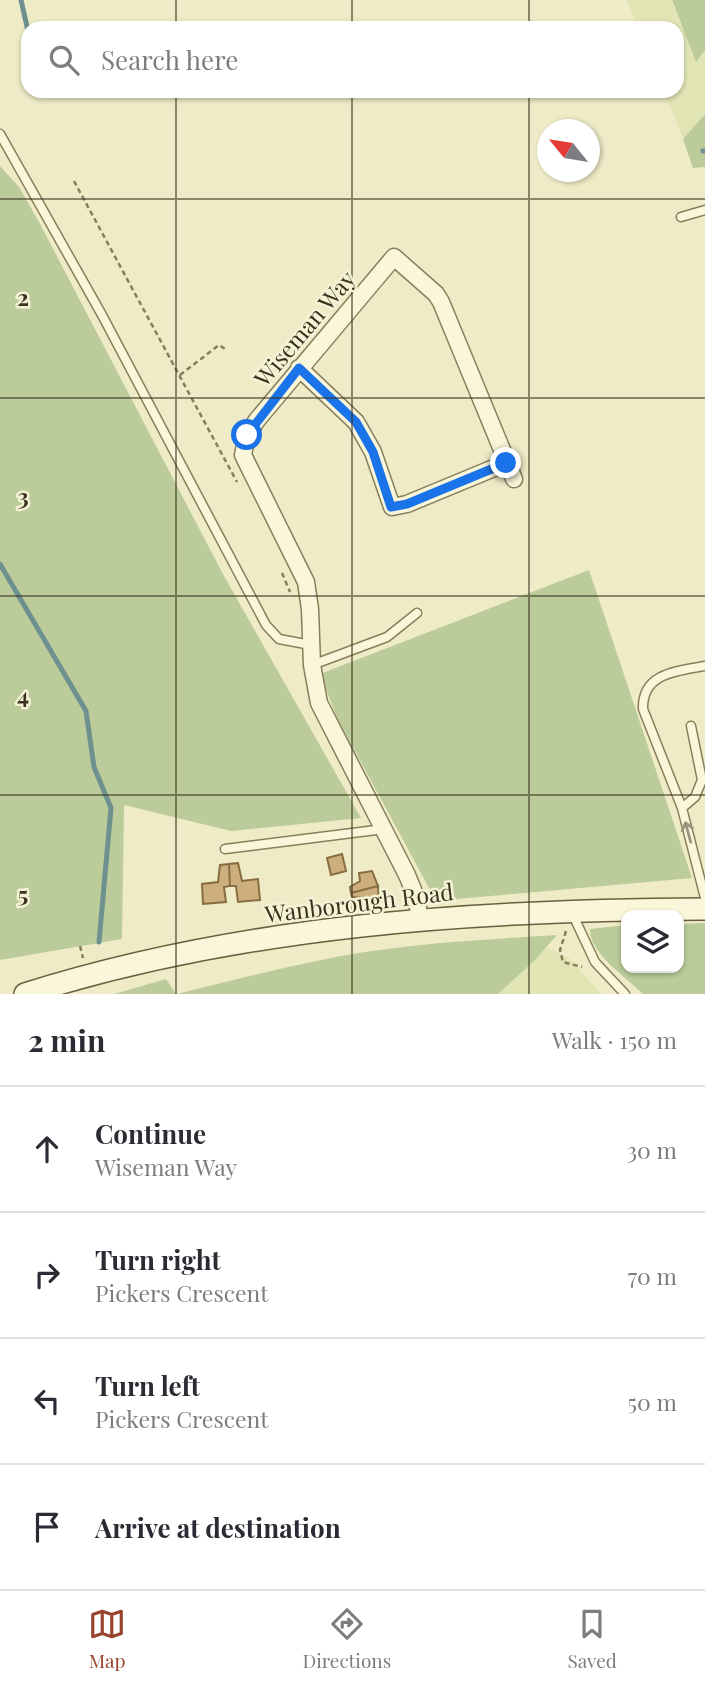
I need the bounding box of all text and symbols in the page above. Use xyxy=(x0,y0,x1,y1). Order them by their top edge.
search box xyxy=(21,21,684,98)
icon: search xyxy=(45,41,83,79)
text: Search here xyxy=(101,42,238,77)
north arrow xyxy=(537,119,600,182)
street label: Wiseman Way xyxy=(246,263,362,393)
text: 2 xyxy=(17,281,29,312)
route start xyxy=(231,419,262,450)
route end xyxy=(490,447,521,478)
text: 3 xyxy=(17,480,29,511)
text: 4 xyxy=(17,679,29,710)
one-way arrow xyxy=(681,821,694,843)
street label: Wanborough Road xyxy=(262,875,455,929)
text: 5 xyxy=(18,878,28,909)
map controls xyxy=(621,910,684,973)
button: layers xyxy=(621,910,684,973)
text: 2 min xyxy=(28,1020,105,1060)
text: Walk · 150 m xyxy=(552,1024,677,1055)
text: Continue xyxy=(95,1116,206,1151)
icon: ahead xyxy=(28,1130,66,1168)
text: 30 m xyxy=(627,1134,677,1165)
text: Wiseman Way xyxy=(95,1151,237,1182)
text: Turn right xyxy=(95,1242,221,1277)
icon: right xyxy=(28,1256,66,1294)
text: 70 m xyxy=(628,1260,677,1291)
text: Pickers Crescent xyxy=(95,1277,268,1308)
text: Turn left xyxy=(95,1368,200,1403)
icon: left xyxy=(28,1382,66,1420)
text: 50 m xyxy=(628,1386,677,1417)
text: Pickers Crescent xyxy=(95,1403,268,1434)
icon: arrive xyxy=(28,1508,66,1546)
text: Arrive at destination xyxy=(95,1510,341,1545)
tab: Map xyxy=(88,1605,126,1673)
tab: Directions xyxy=(302,1605,391,1673)
tab: Saved xyxy=(567,1605,617,1673)

